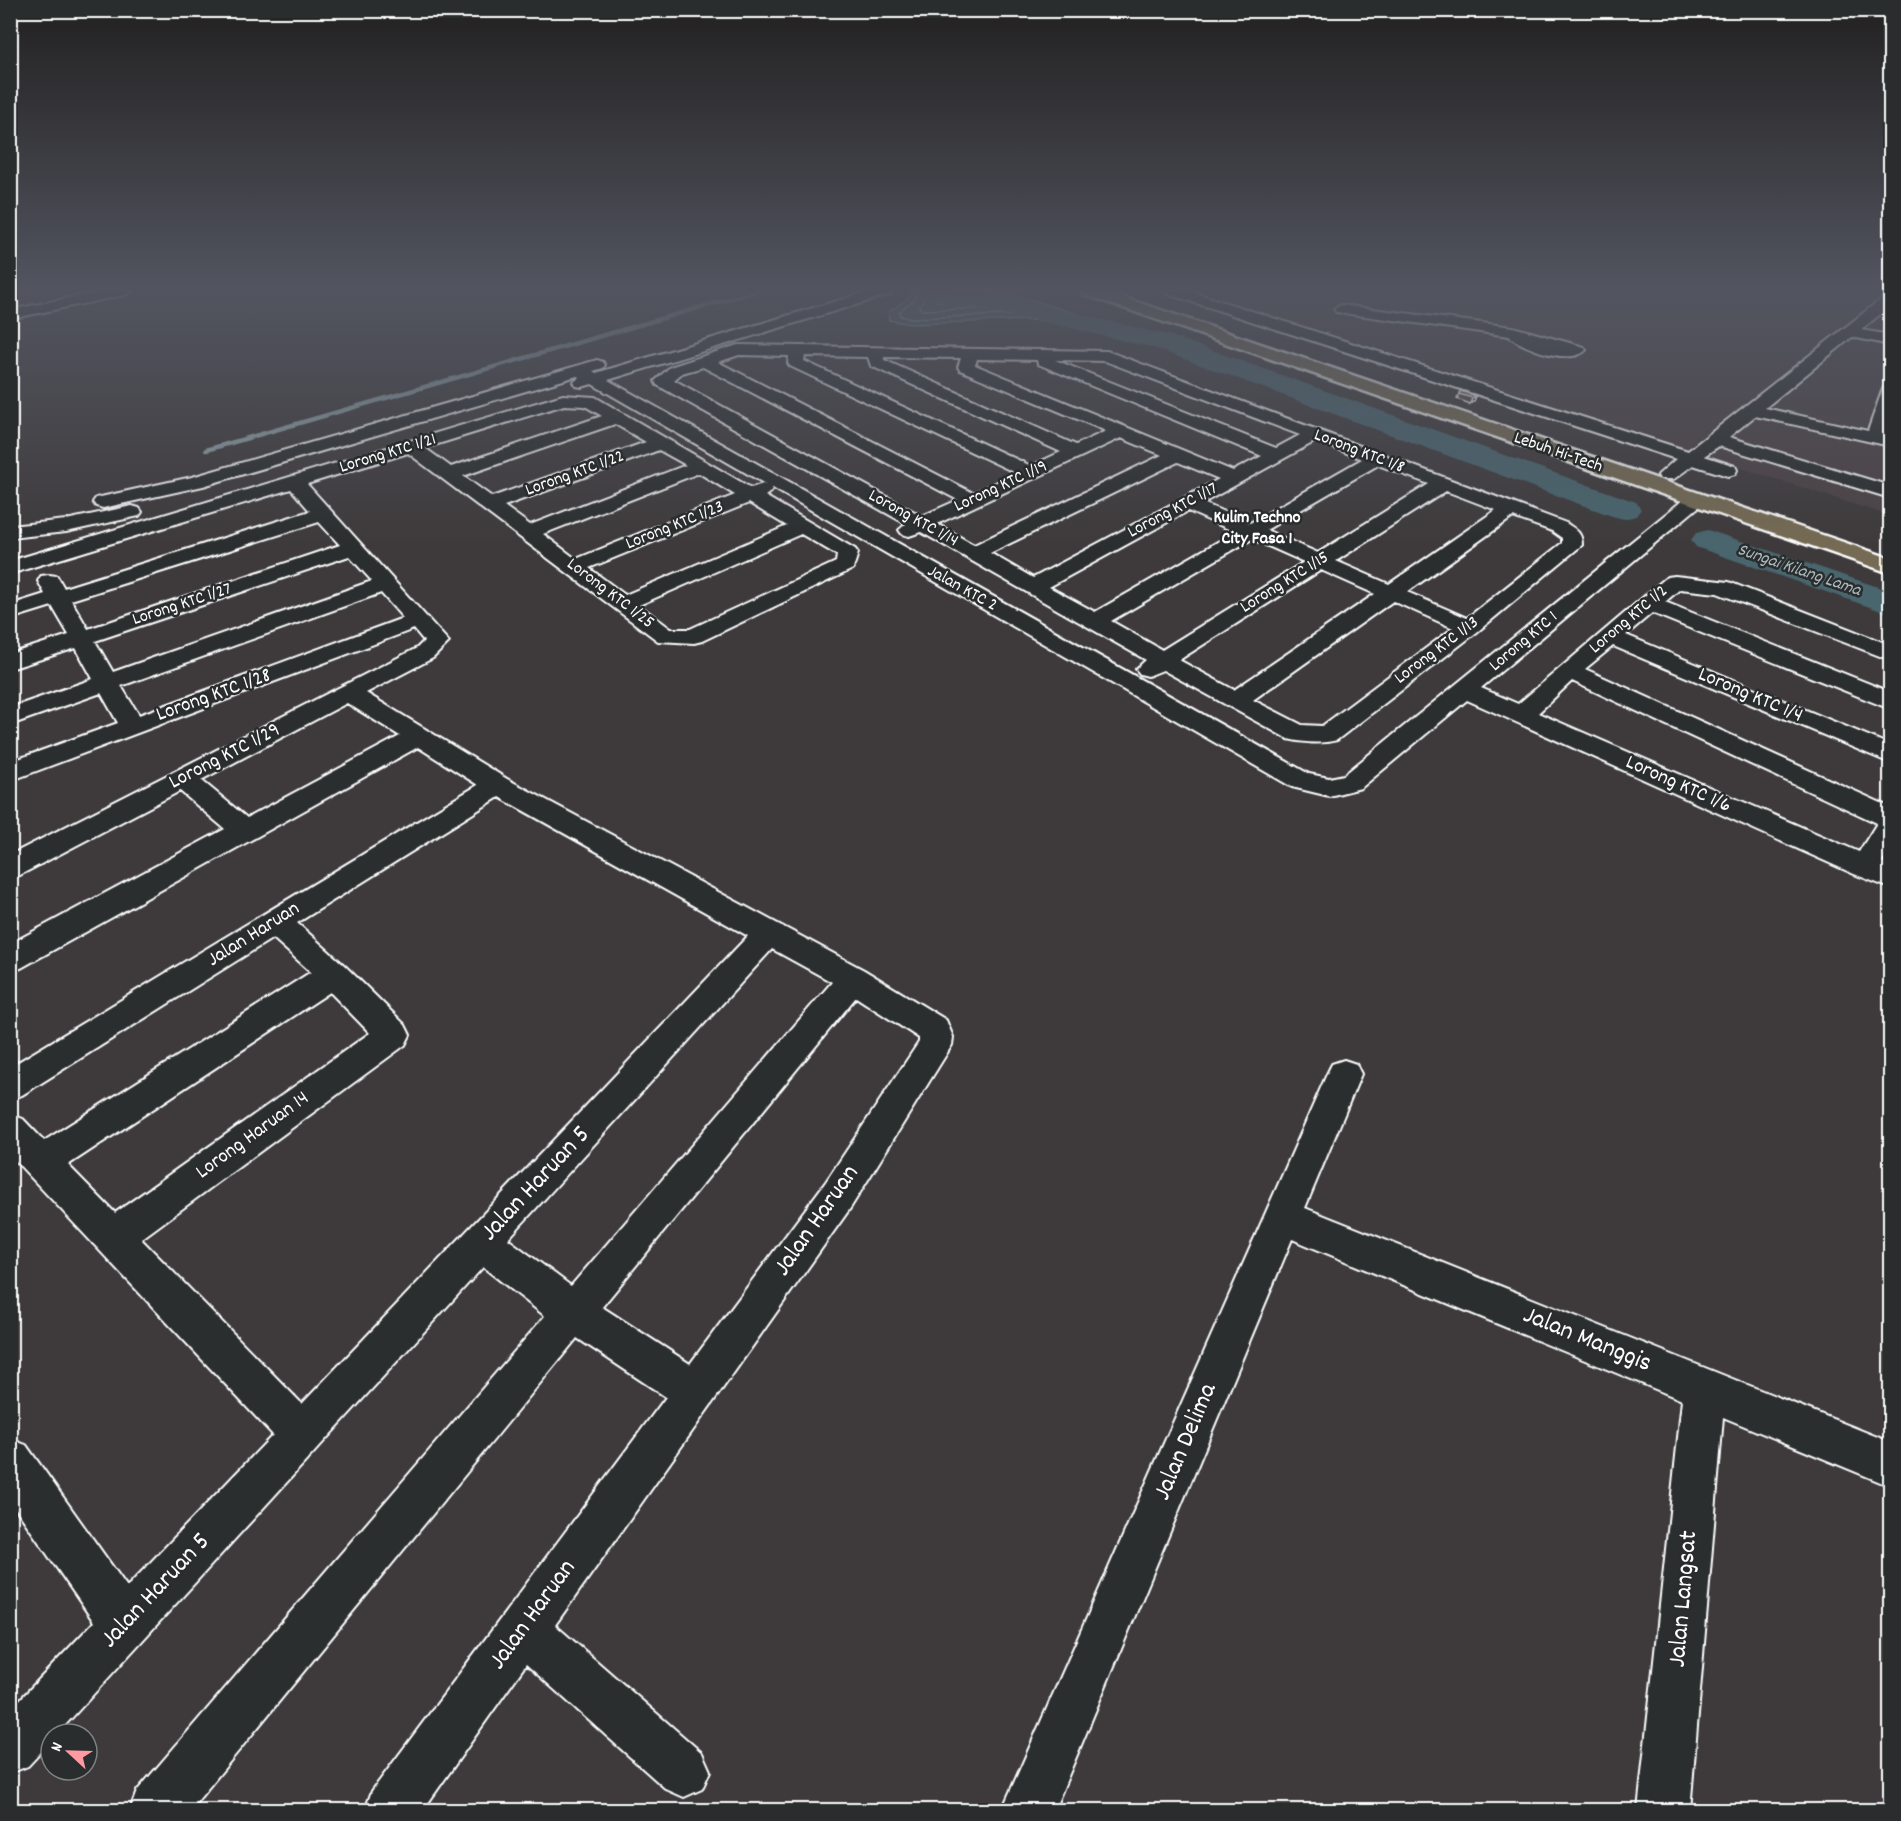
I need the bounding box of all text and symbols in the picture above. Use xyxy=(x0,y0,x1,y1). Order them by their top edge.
street label: Lorong KTC 1/8 xyxy=(1310,423,1408,481)
street label: Lebuh Hi-Tech xyxy=(1510,426,1606,480)
street label: Lorong KTC 1/21 xyxy=(337,427,439,481)
street label: Lorong KTC 1/22 xyxy=(522,445,628,503)
street label: Lorong KTC 1/19 xyxy=(950,455,1052,519)
street label: Lorong KTC 1/17 xyxy=(1124,477,1223,545)
street label: Lorong KTC 1/14 xyxy=(863,484,963,554)
street label: Lorong KTC 1/23 xyxy=(622,495,728,557)
district label: Kulim Techno City Fasa 1 xyxy=(1213,506,1301,552)
water label: Sungai Kilang Lama xyxy=(1734,538,1866,604)
street label: Lorong KTC 1/15 xyxy=(1236,546,1334,620)
street label: Lorong KTC 1/25 xyxy=(561,553,659,635)
street label: Jalan KTC 2 xyxy=(922,560,1002,618)
street label: Lorong KTC 1/27 xyxy=(129,577,235,633)
street label: Lorong KTC 1/2 xyxy=(1584,580,1674,660)
street label: Lorong KTC 1 xyxy=(1484,606,1564,678)
street label: Lorong KTC 1/13 xyxy=(1390,611,1484,691)
street label: Lorong KTC 1/4 xyxy=(1693,660,1807,732)
street label: Lorong KTC 1/28 xyxy=(152,661,276,731)
street label: Lorong KTC 1/29 xyxy=(164,716,286,798)
street label: Lorong KTC 1/6 xyxy=(1620,748,1736,822)
street label: Jalan Haruan xyxy=(202,895,306,975)
street label: Lorong Haruan 14 xyxy=(190,1085,316,1187)
street label: Jalan Haruan 5 xyxy=(472,1118,600,1250)
street label: Jalan Haruan xyxy=(765,1158,869,1284)
street label: Jalan Manggis xyxy=(1517,1297,1657,1383)
street label: Jalan Delima xyxy=(1145,1377,1228,1506)
street label: Jalan Haruan 5 xyxy=(92,1525,220,1657)
street label: Jalan Langsat xyxy=(1660,1529,1708,1669)
street label: Jalan Haruan xyxy=(480,1552,586,1678)
north arrow xyxy=(39,1722,99,1782)
text: N xyxy=(45,1739,70,1755)

